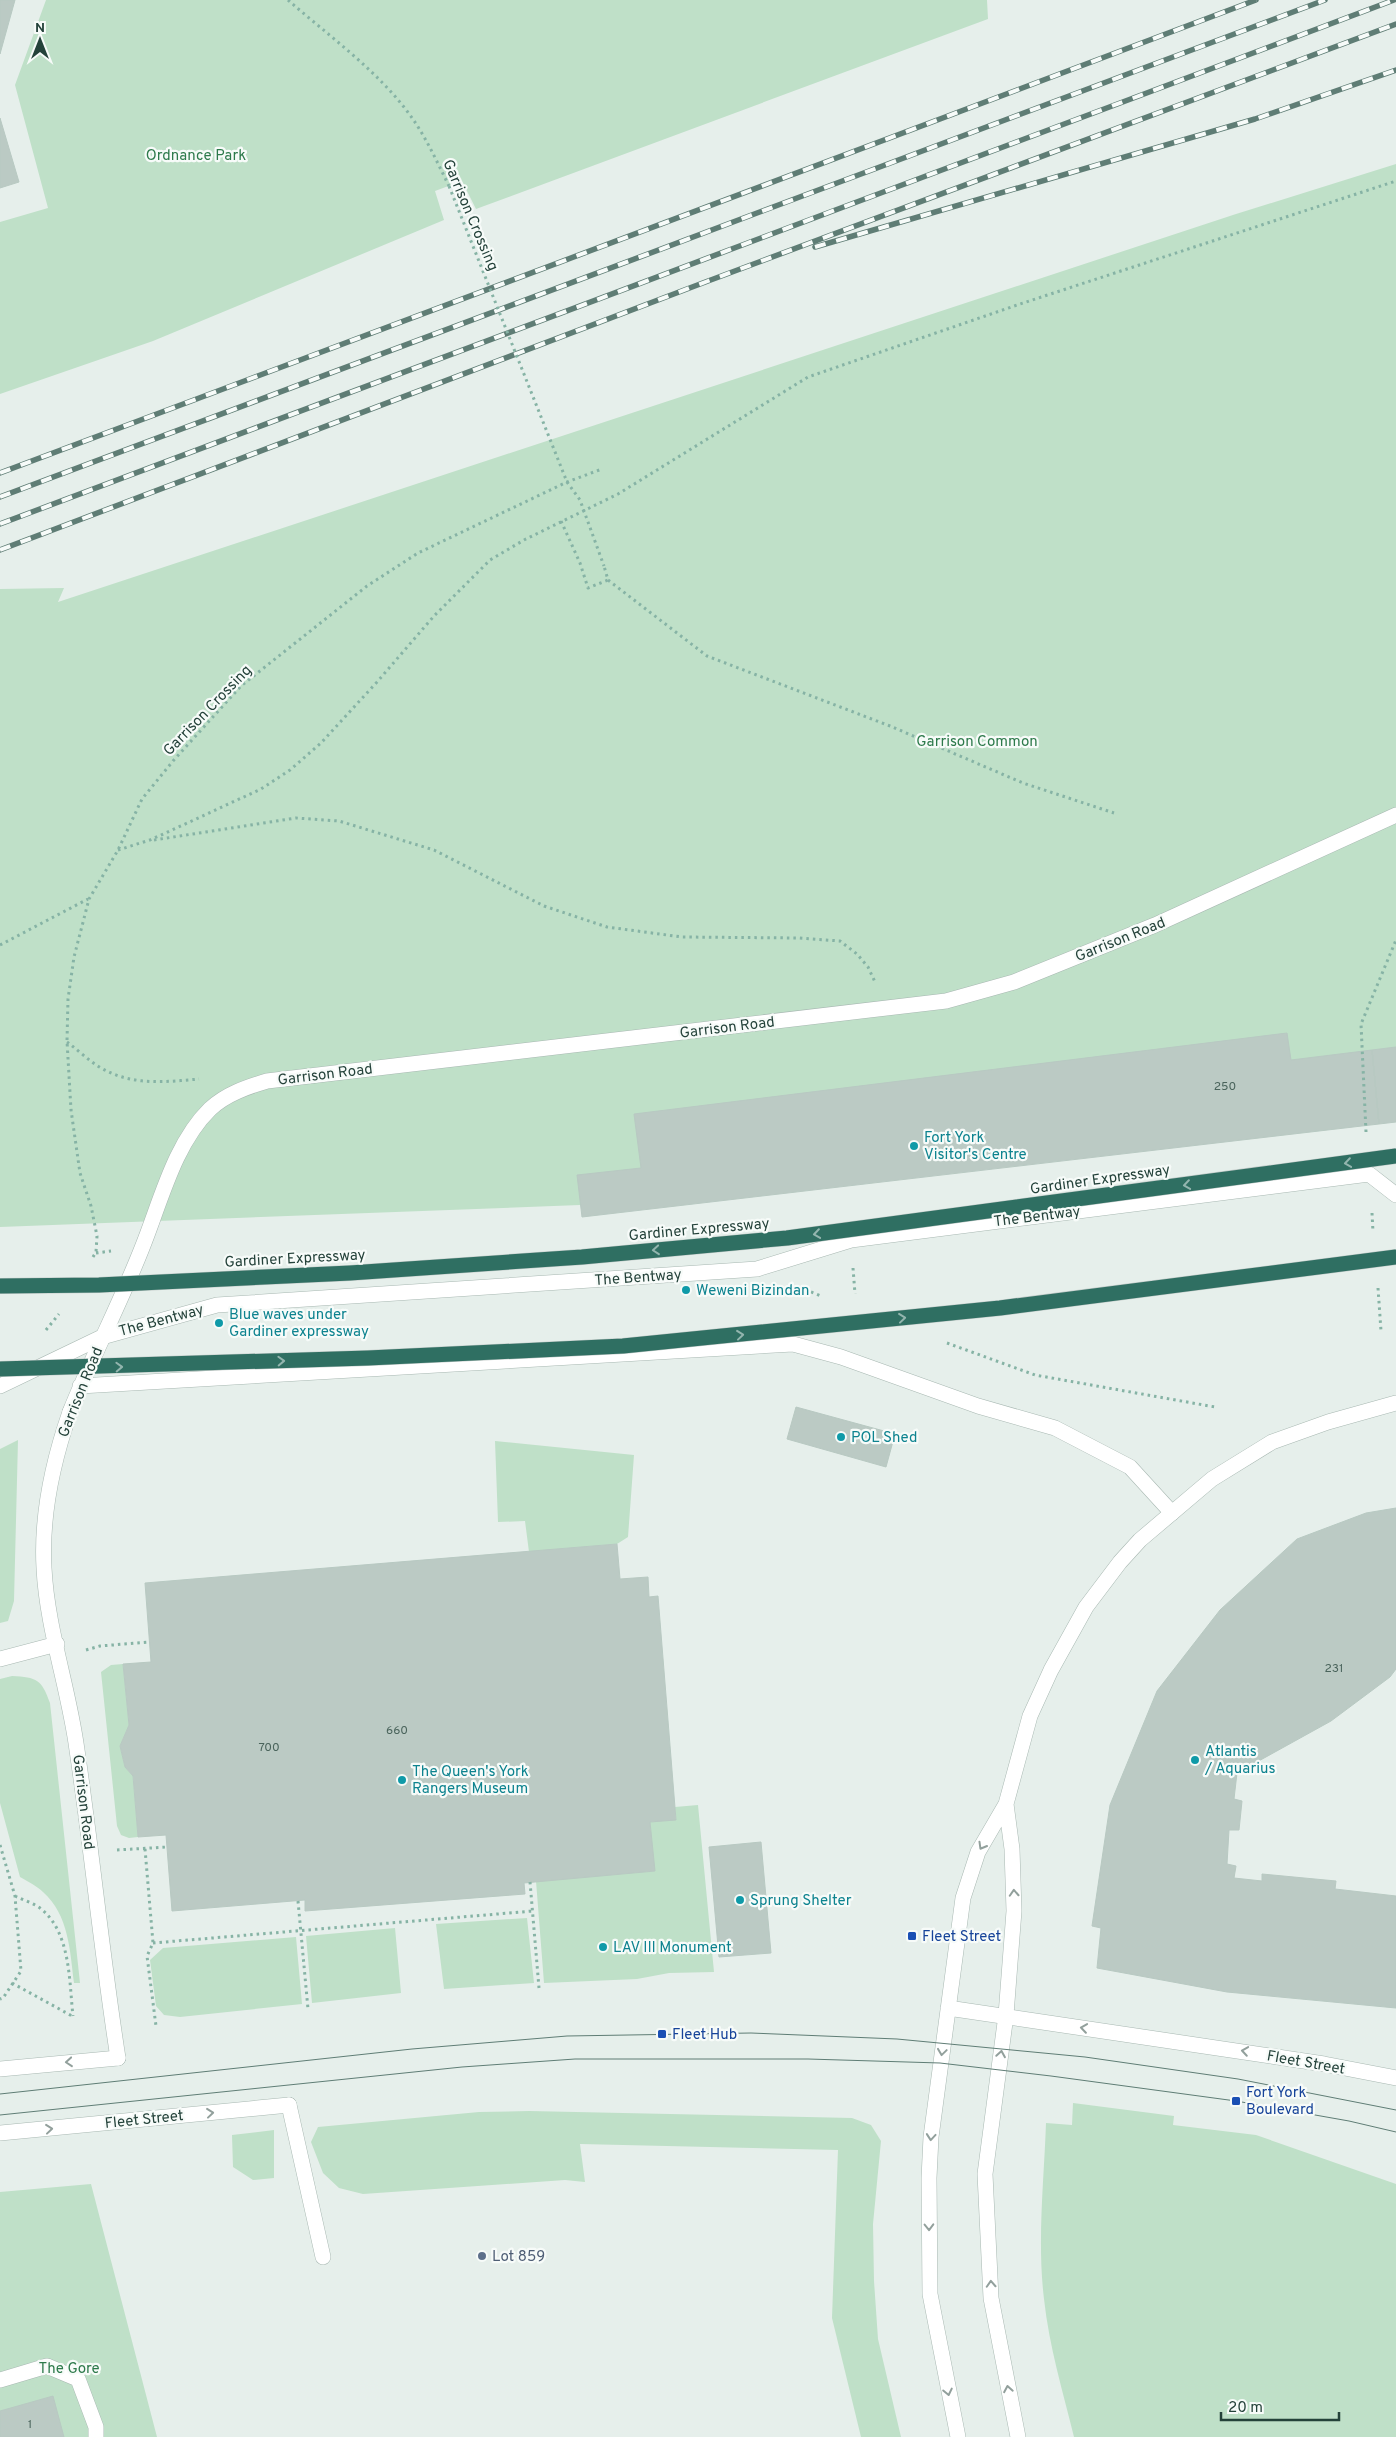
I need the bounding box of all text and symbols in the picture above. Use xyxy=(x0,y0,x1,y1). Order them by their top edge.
north arrow xyxy=(15,15,65,65)
text: N xyxy=(35,20,45,37)
park label: Ordnance Park xyxy=(146,147,246,166)
street label: Garrison Crossing xyxy=(438,157,502,274)
street label: Garrison Crossing xyxy=(160,662,256,761)
park label: Garrison Common xyxy=(916,733,1038,752)
street label: Garrison Road xyxy=(1073,914,1168,967)
street label: Garrison Road xyxy=(679,1013,776,1044)
street label: Garrison Road xyxy=(277,1060,374,1091)
house number: 250 xyxy=(1214,1079,1236,1095)
place label: Fort York Visitor's Centre xyxy=(924,1129,1027,1165)
marker: Fort York Visitor's Centre xyxy=(908,1140,920,1152)
one-way arrow xyxy=(1343,1157,1351,1168)
street label: Gardiner Expressway xyxy=(1029,1161,1172,1200)
one-way arrow xyxy=(1182,1179,1191,1189)
street label: The Bentway xyxy=(993,1203,1082,1232)
street label: Gardiner Expressway xyxy=(628,1215,770,1246)
one-way arrow xyxy=(813,1228,821,1239)
one-way arrow xyxy=(652,1245,660,1256)
street label: Gardiner Expressway xyxy=(224,1246,366,1273)
street label: The Bentway xyxy=(594,1266,682,1291)
place label: Weweni Bizindan xyxy=(696,1282,809,1301)
marker: Weweni Bizindan xyxy=(680,1284,692,1296)
street label: The Bentway xyxy=(117,1301,206,1342)
place label: Blue waves under Gardiner expressway xyxy=(229,1306,369,1342)
one-way arrow xyxy=(898,1313,906,1324)
marker: Blue waves under Gardiner expressway xyxy=(213,1317,225,1329)
one-way arrow xyxy=(736,1329,744,1340)
street label: Garrison Road xyxy=(55,1345,108,1440)
one-way arrow xyxy=(278,1356,285,1366)
one-way arrow xyxy=(115,1362,123,1372)
place label: POL Shed xyxy=(851,1429,917,1448)
marker: POL Shed xyxy=(835,1431,847,1443)
house number: 231 xyxy=(1324,1661,1344,1677)
house number: 660 xyxy=(386,1723,408,1739)
house number: 700 xyxy=(258,1740,280,1756)
place label: Atlantis / Aquarius xyxy=(1204,1743,1275,1779)
street label: Garrison Road xyxy=(67,1754,98,1851)
marker: Atlantis / Aquarius xyxy=(1189,1754,1201,1766)
place label: The Queen's York Rangers Museum xyxy=(412,1763,529,1799)
marker: The Queen's York Rangers Museum xyxy=(396,1774,408,1786)
one-way arrow xyxy=(978,1841,988,1850)
one-way arrow xyxy=(1008,1888,1019,1896)
place label: Sprung Shelter xyxy=(750,1892,852,1911)
marker: Sprung Shelter xyxy=(734,1894,746,1906)
place label: Fleet Street xyxy=(922,1928,1001,1947)
marker: Fleet Street xyxy=(906,1930,918,1942)
place label: LAV III Monument xyxy=(613,1939,732,1958)
marker: LAV III Monument xyxy=(597,1941,609,1953)
one-way arrow xyxy=(1080,2023,1088,2034)
place label: Fleet Hub xyxy=(672,2026,737,2045)
marker: Fleet Hub xyxy=(656,2028,668,2040)
one-way arrow xyxy=(1240,2047,1249,2057)
street label: Fleet Street xyxy=(1265,2047,1346,2080)
one-way arrow xyxy=(937,2048,948,2056)
one-way arrow xyxy=(995,2050,1005,2059)
one-way arrow xyxy=(65,2057,73,2068)
place label: Fort York Boulevard xyxy=(1246,2084,1314,2120)
marker: Fort York Boulevard xyxy=(1230,2095,1242,2107)
street label: Fleet Street xyxy=(104,2107,184,2134)
one-way arrow xyxy=(207,2108,215,2119)
one-way arrow xyxy=(45,2124,53,2135)
one-way arrow xyxy=(926,2133,937,2141)
one-way arrow xyxy=(924,2223,935,2231)
place label: Lot 859 xyxy=(492,2248,545,2267)
marker: Lot 859 xyxy=(476,2250,488,2262)
one-way arrow xyxy=(985,2280,996,2288)
park label: The Gore xyxy=(38,2360,100,2379)
one-way arrow xyxy=(1003,2385,1013,2394)
one-way arrow xyxy=(942,2387,953,2396)
scale bar xyxy=(1221,2390,1338,2422)
text: 20 m xyxy=(1228,2399,1263,2418)
house number: 1 xyxy=(28,2417,32,2433)

